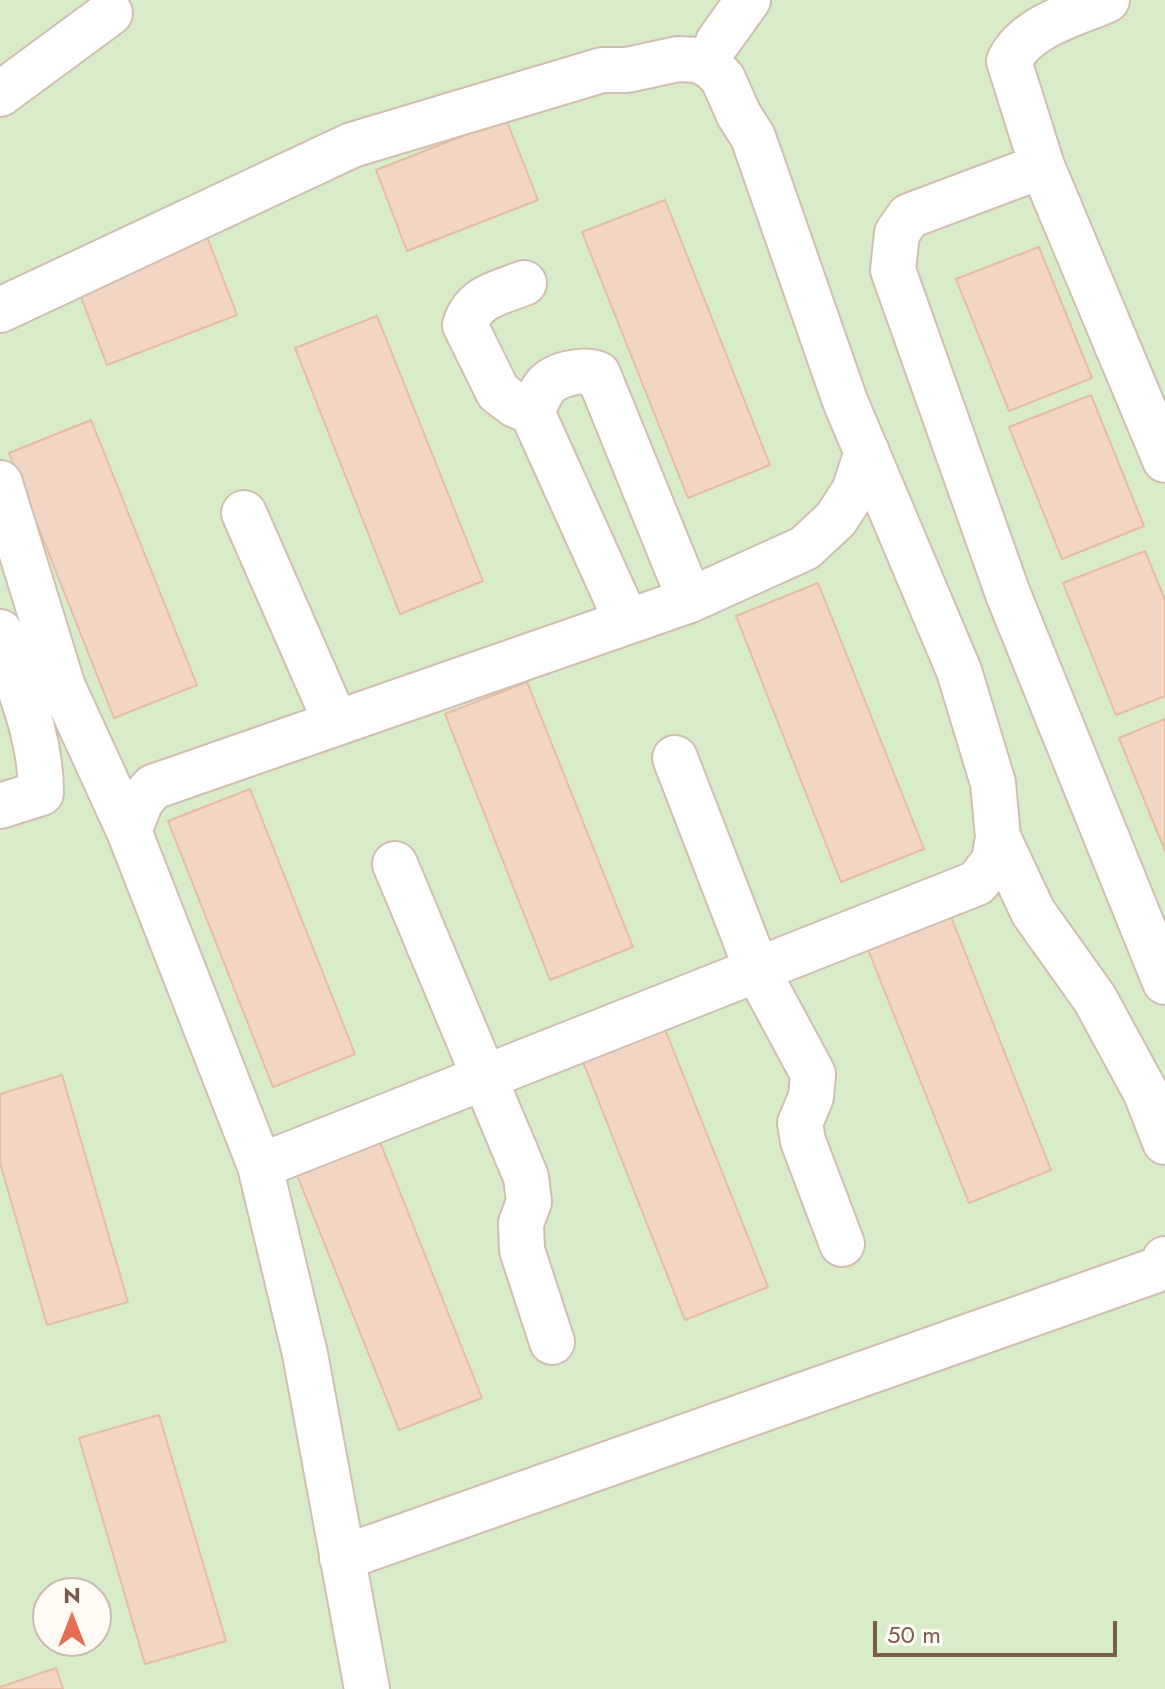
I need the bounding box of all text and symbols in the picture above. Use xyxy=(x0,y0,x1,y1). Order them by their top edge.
north arrow xyxy=(32,1577,112,1657)
text: N xyxy=(63,1579,81,1611)
scale bar xyxy=(877,1605,1121,1655)
text: 50 m xyxy=(887,1617,941,1652)

